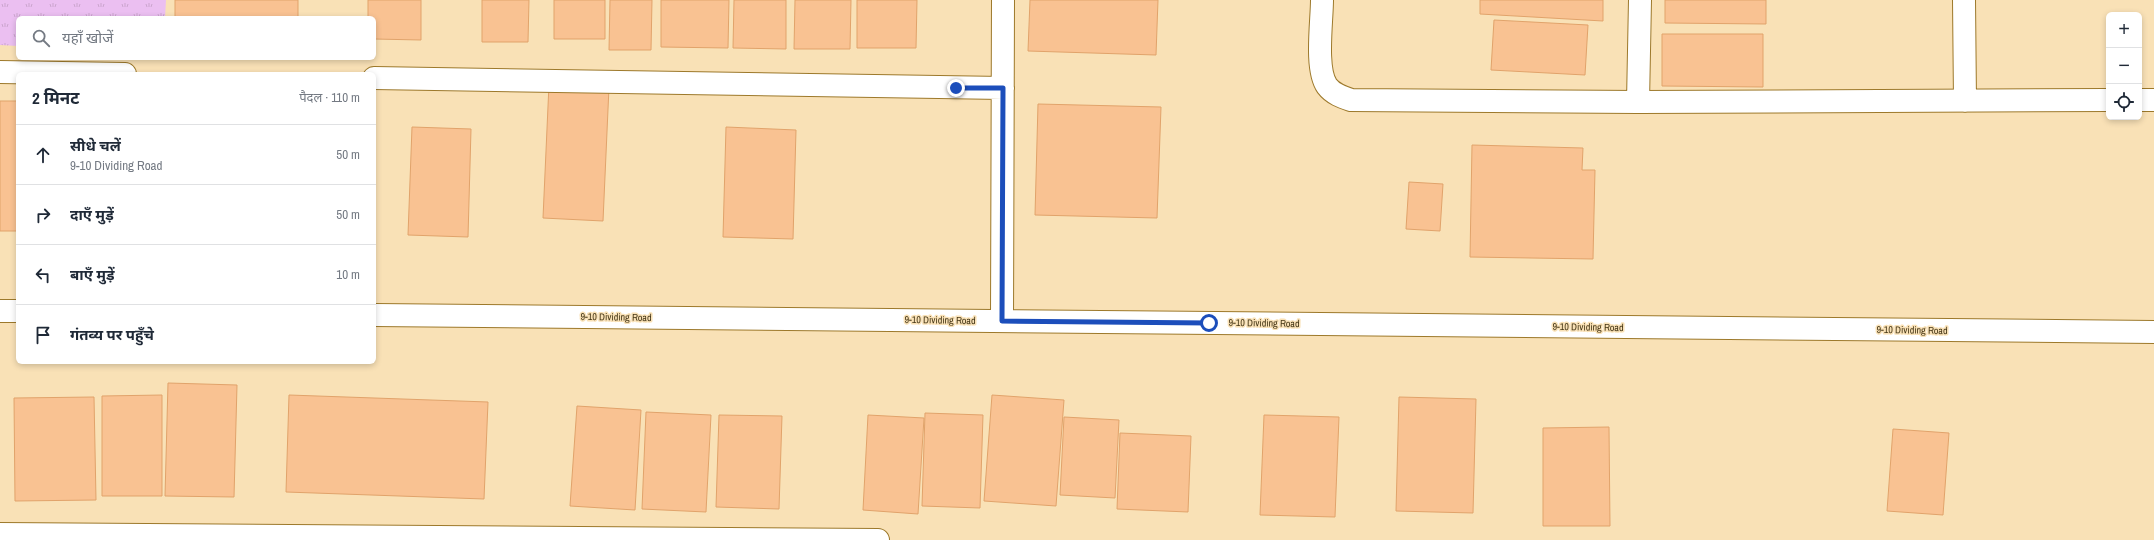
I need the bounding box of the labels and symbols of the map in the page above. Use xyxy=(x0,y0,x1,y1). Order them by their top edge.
route end xyxy=(947,79,965,97)
street label: 9-10 Dividing Road xyxy=(580,310,652,324)
street label: 9-10 Dividing Road xyxy=(904,313,976,327)
route start xyxy=(1200,314,1218,332)
street label: 9-10 Dividing Road xyxy=(1228,316,1300,330)
street label: 9-10 Dividing Road xyxy=(1552,320,1624,334)
street label: 9-10 Dividing Road xyxy=(1876,323,1948,337)

